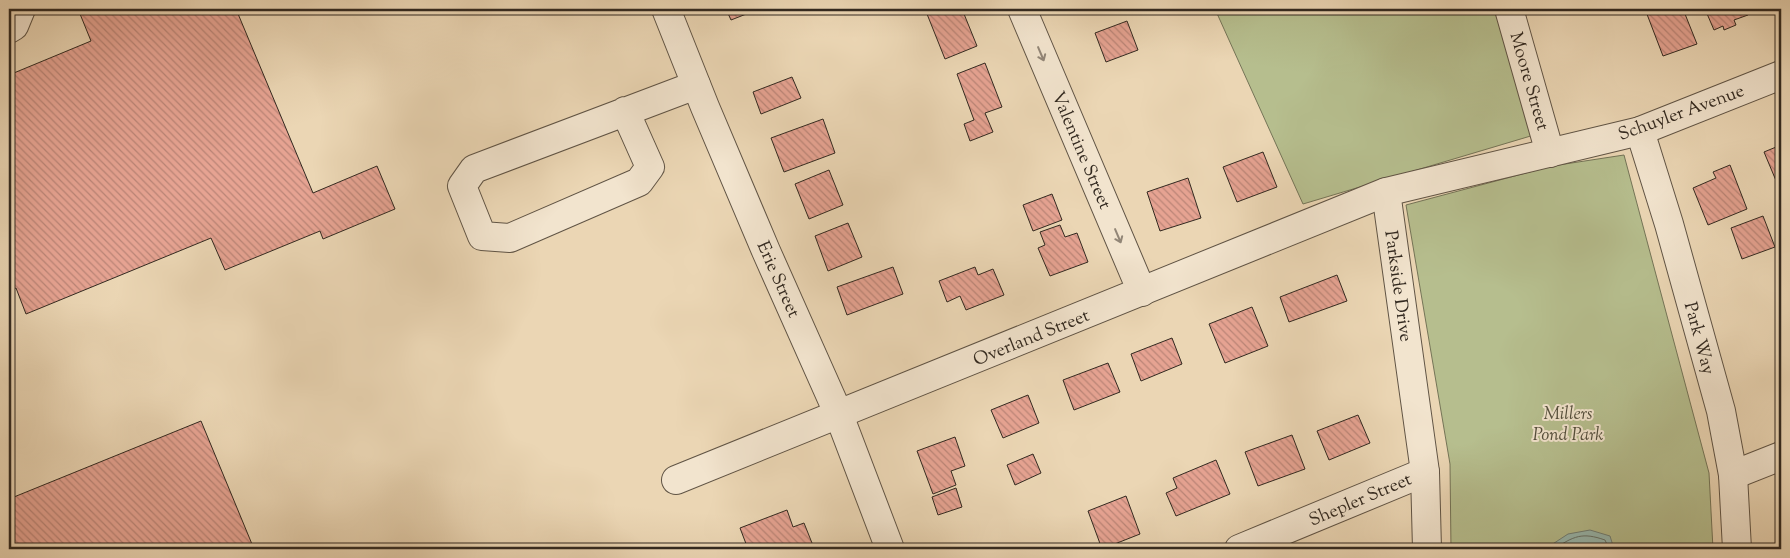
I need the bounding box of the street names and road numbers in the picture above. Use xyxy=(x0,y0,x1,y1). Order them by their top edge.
street label: Moore Street xyxy=(1502,29,1555,134)
street label: Schuyler Avenue xyxy=(1615,79,1748,149)
street label: Valentine Street xyxy=(1044,88,1117,214)
street label: Parkside Drive xyxy=(1376,229,1418,344)
street label: Erie Street xyxy=(749,237,806,322)
street label: Park Way xyxy=(1676,299,1720,378)
street label: Overland Street xyxy=(970,304,1094,374)
street label: Shepler Street xyxy=(1305,467,1416,534)

